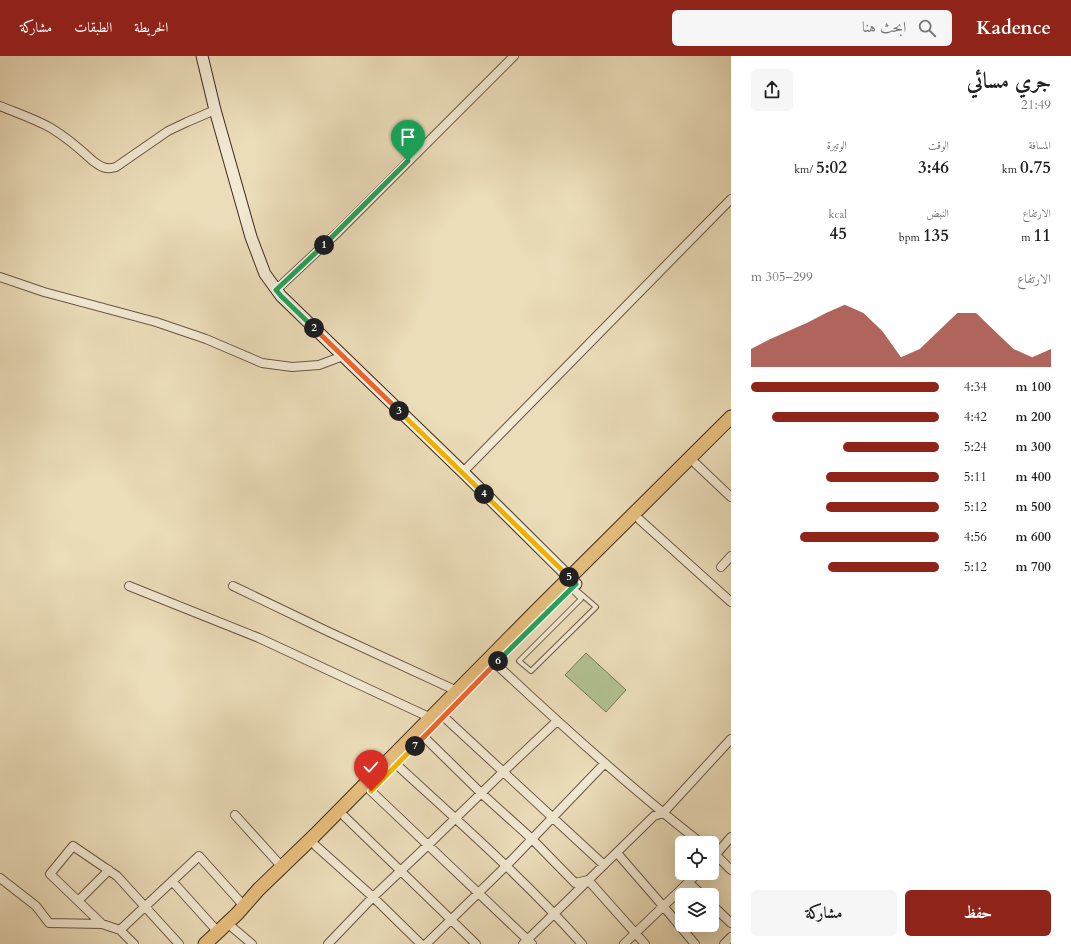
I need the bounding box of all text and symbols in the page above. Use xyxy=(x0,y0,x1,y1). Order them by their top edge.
search box xyxy=(672,10,952,46)
text: Kadence xyxy=(976,15,1051,41)
text: ابحث هنا xyxy=(862,17,906,37)
icon: search xyxy=(916,17,938,39)
text: مشاركة xyxy=(20,18,52,37)
text: الطبقات xyxy=(74,18,112,37)
text: الخريطة xyxy=(134,18,168,37)
text: جري مسائي xyxy=(967,66,1051,96)
button: share xyxy=(751,69,793,111)
text: 21:49 xyxy=(1021,96,1051,114)
pin xyxy=(391,120,425,161)
icon: arrive xyxy=(397,126,419,148)
text: الوتيرة xyxy=(827,138,847,153)
text: الوقت xyxy=(928,138,949,153)
text: المسافة xyxy=(1029,138,1051,153)
text: 5:02 xyxy=(816,156,847,179)
text: 3:46 xyxy=(918,156,949,179)
text: 0.75 xyxy=(1020,156,1051,179)
text: /km xyxy=(794,162,816,177)
text: km xyxy=(1002,162,1020,177)
text: النبض xyxy=(926,206,949,221)
text: الارتفاع xyxy=(1022,206,1051,221)
text: kcal xyxy=(829,207,847,222)
text: 45 xyxy=(830,222,847,245)
text: 135 xyxy=(923,224,949,247)
text: 11 xyxy=(1034,224,1051,247)
text: bpm xyxy=(899,230,923,245)
text: m xyxy=(1021,230,1034,245)
pin: 1 xyxy=(314,235,334,255)
text: 1 xyxy=(321,237,327,252)
text: 299–305 m xyxy=(751,268,813,286)
text: الارتفاع xyxy=(1017,270,1051,288)
pin: 2 xyxy=(304,318,324,338)
text: 2 xyxy=(311,320,317,335)
text: 4:34 xyxy=(964,378,987,396)
text: 100 m xyxy=(1016,378,1051,396)
pin: 3 xyxy=(389,401,409,421)
text: 3 xyxy=(396,403,402,418)
text: 4:42 xyxy=(964,408,987,426)
text: 200 m xyxy=(1016,408,1051,426)
text: 5:24 xyxy=(964,438,987,456)
text: 300 m xyxy=(1016,438,1051,456)
text: 5:11 xyxy=(964,468,987,486)
text: 400 m xyxy=(1016,468,1051,486)
pin: 4 xyxy=(474,484,494,504)
text: 4 xyxy=(481,486,487,501)
text: 5:12 xyxy=(964,498,987,516)
text: 500 m xyxy=(1016,498,1051,516)
text: 4:56 xyxy=(964,528,987,546)
text: 600 m xyxy=(1016,528,1051,546)
text: 5:12 xyxy=(964,558,987,576)
text: 700 m xyxy=(1016,558,1051,576)
pin: 5 xyxy=(559,567,579,587)
text: 5 xyxy=(566,569,572,584)
pin: 6 xyxy=(488,651,508,671)
text: 6 xyxy=(495,653,501,668)
pin: 7 xyxy=(405,736,425,756)
text: 7 xyxy=(412,738,418,753)
pin xyxy=(354,750,388,791)
icon: check xyxy=(360,756,382,778)
map controls xyxy=(675,836,719,932)
button: locate xyxy=(675,836,719,880)
button: layers xyxy=(675,888,719,932)
button: مشاركة xyxy=(751,890,897,936)
button: حفظ xyxy=(905,890,1051,936)

